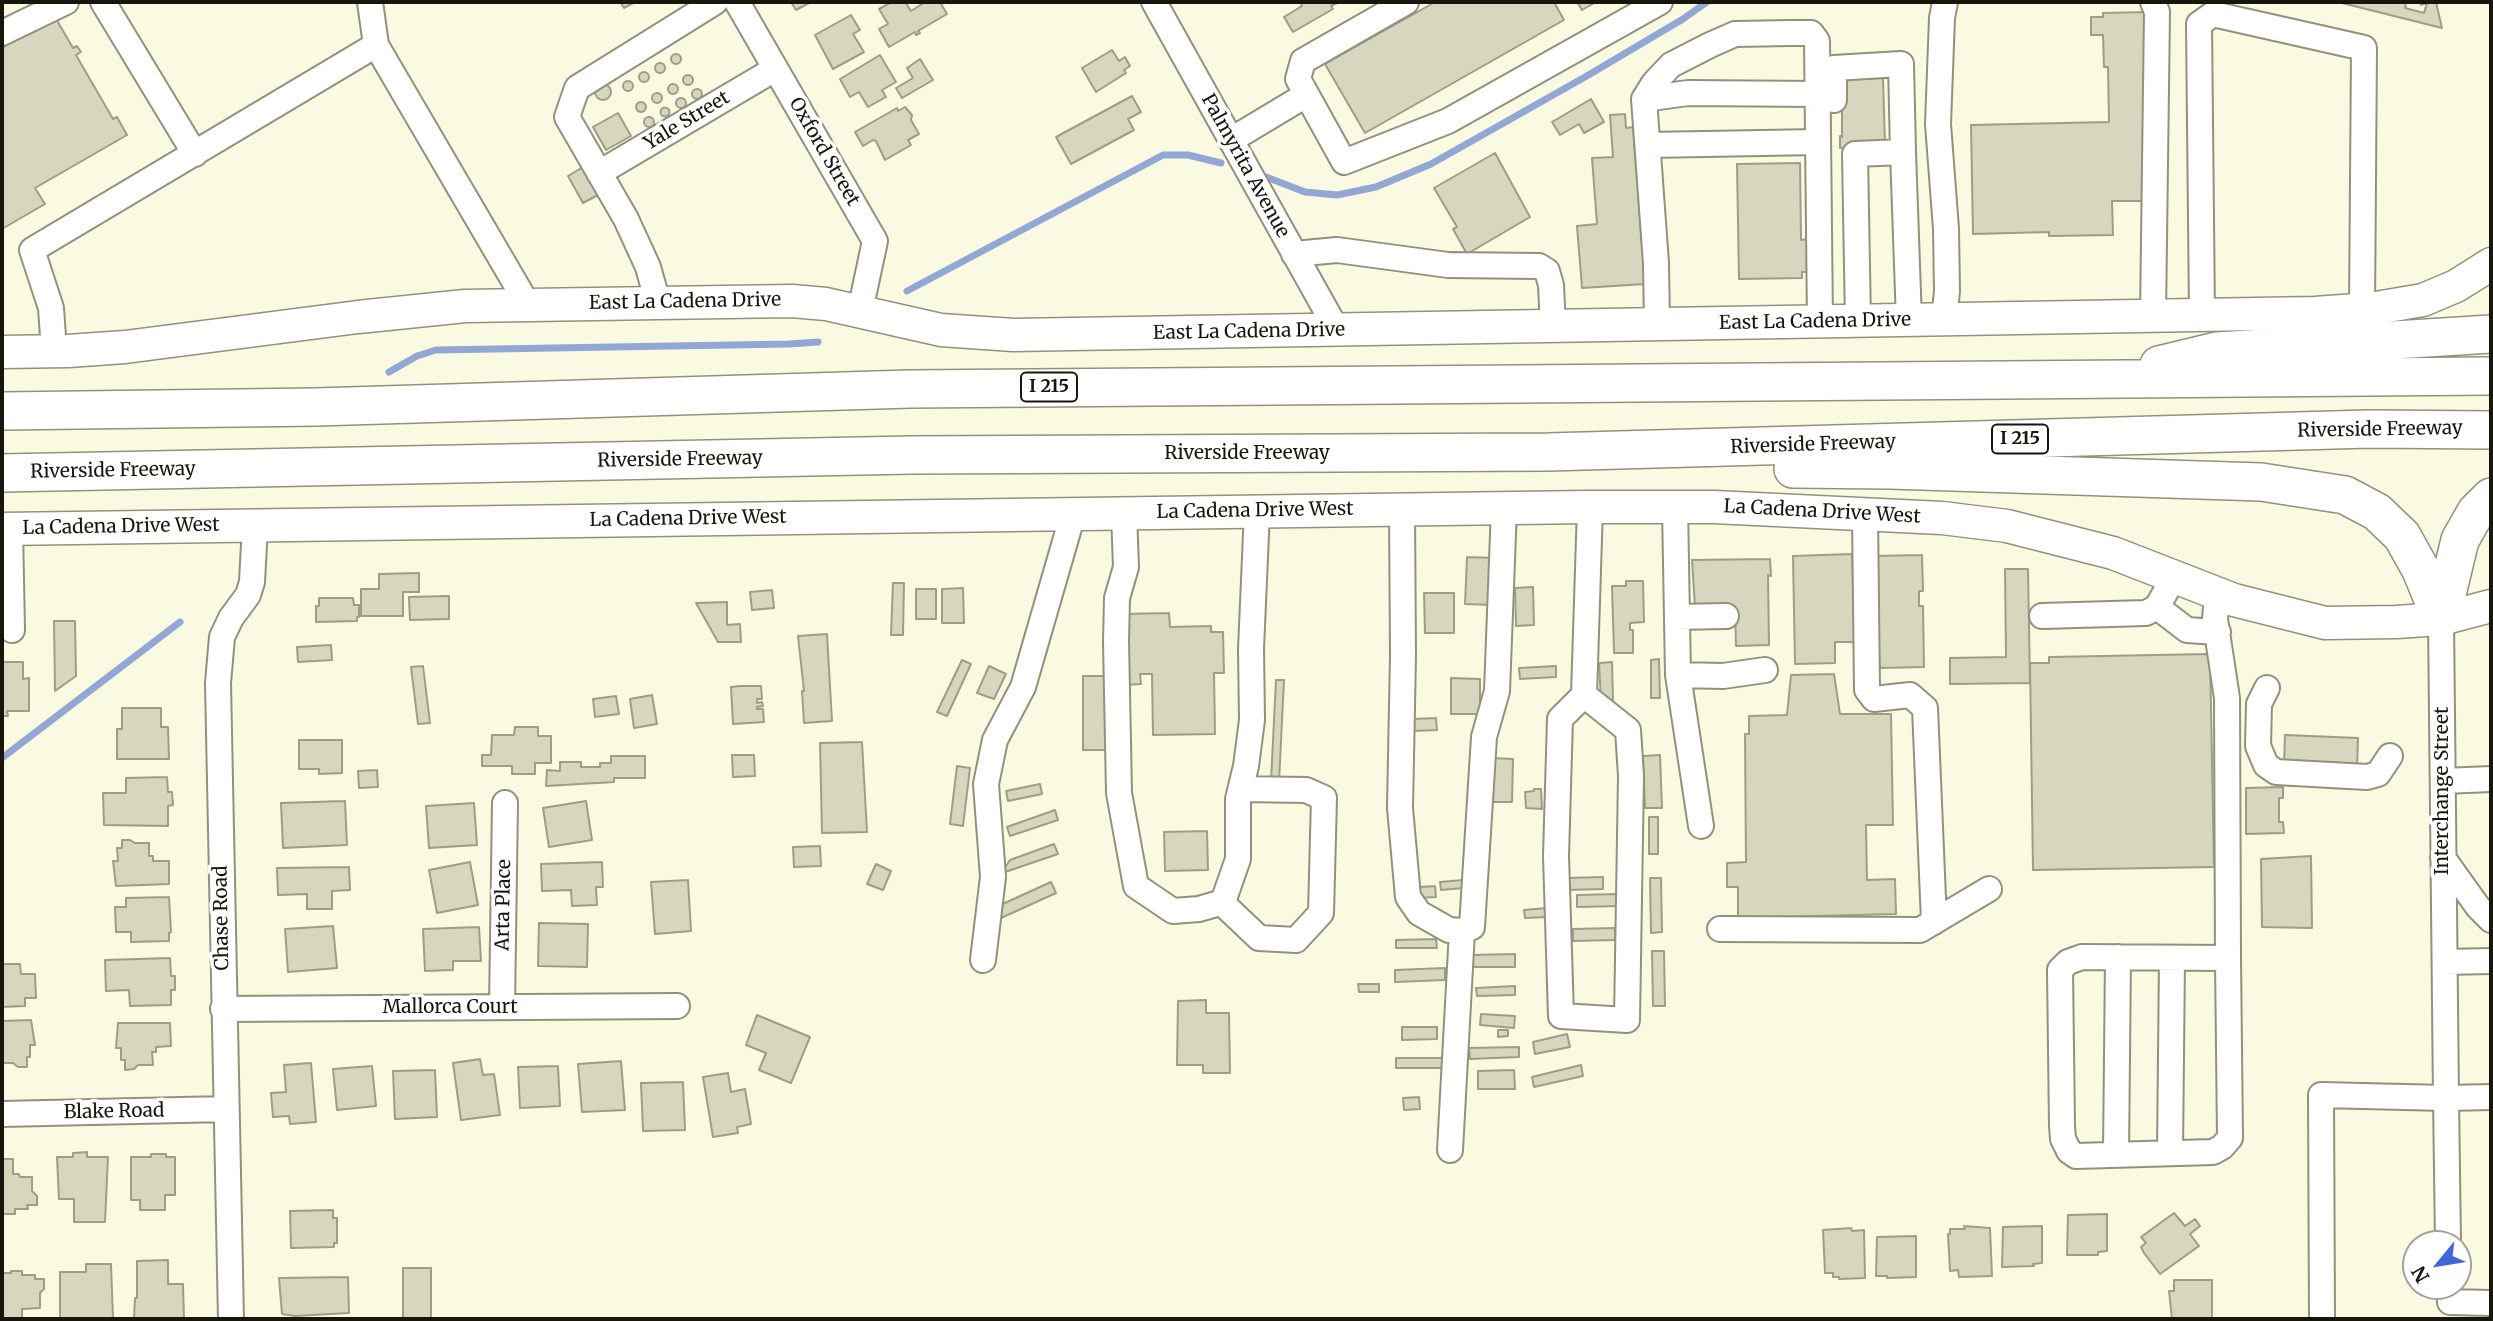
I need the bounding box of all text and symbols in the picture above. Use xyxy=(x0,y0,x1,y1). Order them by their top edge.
street label: Yale Street xyxy=(640,87,734,155)
street label: Palmyrita Avenue xyxy=(1196,90,1294,242)
street label: Oxford Street xyxy=(784,94,864,210)
street label: East La Cadena Drive xyxy=(589,289,781,315)
street label: East La Cadena Drive xyxy=(1719,309,1911,335)
street label: East La Cadena Drive xyxy=(1153,319,1345,345)
road number: I 215 xyxy=(1021,372,1077,402)
street label: Riverside Freeway xyxy=(2297,417,2463,443)
road number: I 215 xyxy=(1992,424,2048,454)
street label: Riverside Freeway xyxy=(1730,431,1896,459)
street label: Riverside Freeway xyxy=(1164,443,1330,465)
street label: Riverside Freeway xyxy=(597,447,763,473)
street label: Riverside Freeway xyxy=(30,458,196,484)
street label: La Cadena Drive West xyxy=(1723,495,1921,529)
street label: La Cadena Drive West xyxy=(1156,498,1354,524)
street label: La Cadena Drive West xyxy=(589,506,787,532)
street label: La Cadena Drive West xyxy=(22,514,220,540)
street label: Interchange Street xyxy=(2432,707,2454,875)
street label: Arta Place xyxy=(492,859,516,951)
street label: Chase Road xyxy=(210,865,234,971)
street label: Mallorca Court xyxy=(382,997,518,1019)
street label: Blake Road xyxy=(63,1100,165,1124)
north arrow xyxy=(2402,1230,2472,1300)
text: N xyxy=(2406,1262,2435,1287)

